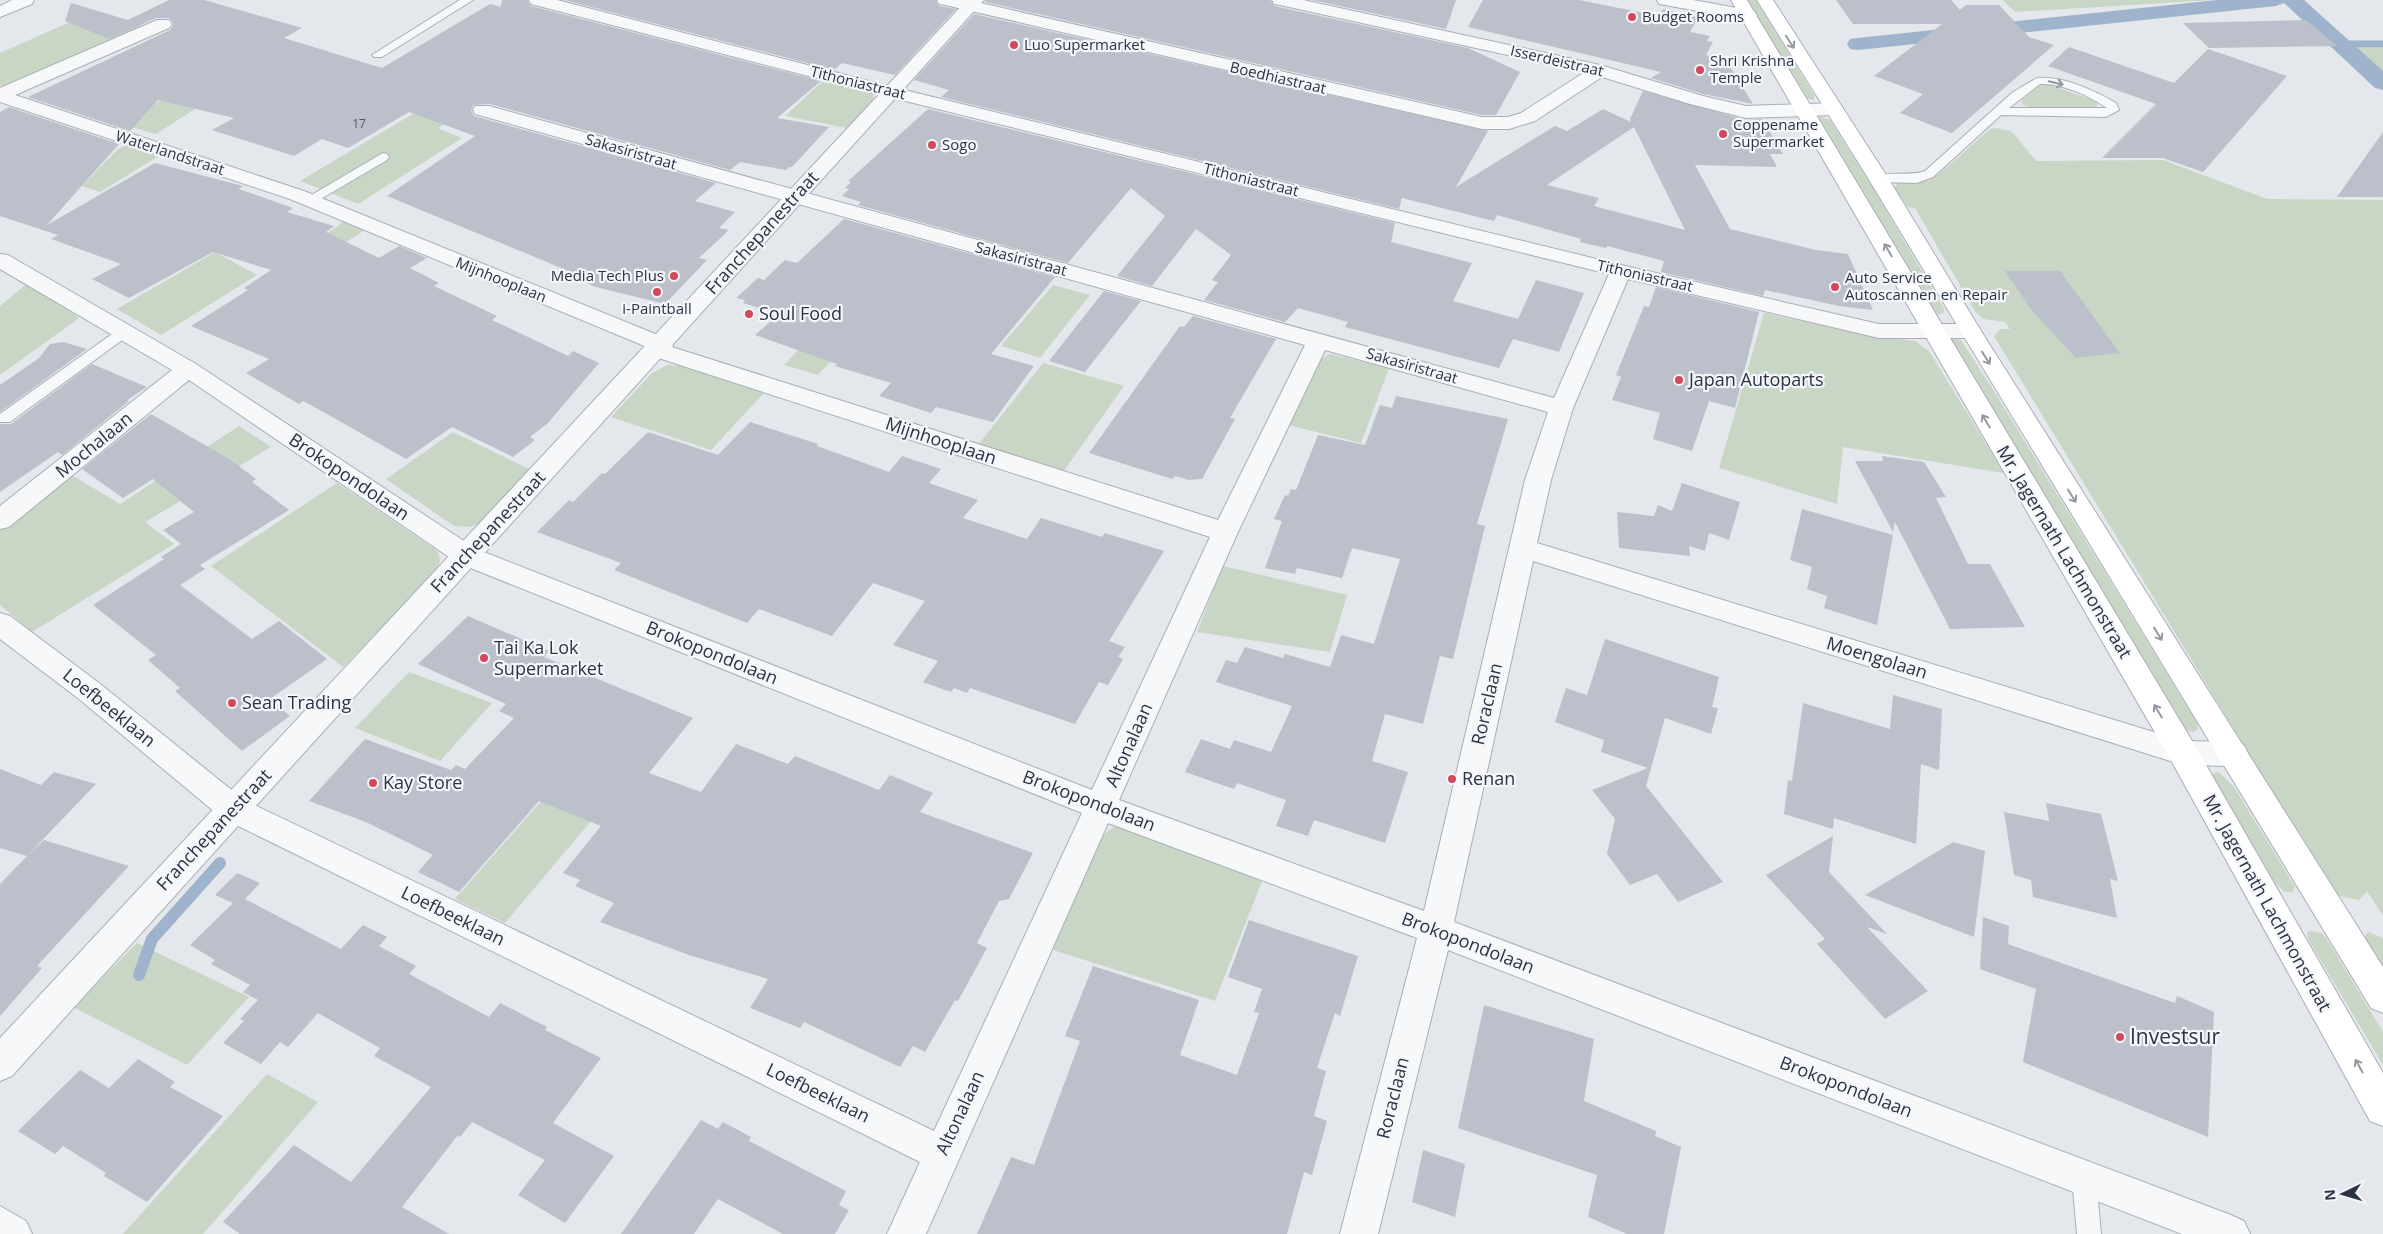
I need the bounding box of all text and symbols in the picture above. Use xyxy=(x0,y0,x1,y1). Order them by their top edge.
place label: Budget Rooms xyxy=(1642,6,1744,26)
marker: Budget Rooms xyxy=(1626,11,1638,23)
place label: Luo Supermarket xyxy=(1024,34,1145,54)
one-way arrow xyxy=(1785,34,1795,48)
marker: Luo Supermarket xyxy=(1008,39,1020,51)
street label: Isserdeistraat xyxy=(1509,40,1606,80)
place label: Shri Krishna Temple xyxy=(1710,50,1794,87)
street label: Boedhiastraat xyxy=(1228,56,1328,98)
street label: Tithoniastraat xyxy=(808,61,908,104)
marker: Shri Krishna Temple xyxy=(1694,64,1706,76)
one-way arrow xyxy=(2047,79,2063,88)
place label: Coppename Supermarket xyxy=(1733,114,1824,151)
house number: 17 xyxy=(352,115,366,132)
street label: Waterlandstraat xyxy=(113,125,227,179)
street label: Sakasiristraat xyxy=(583,128,679,174)
marker: Coppename Supermarket xyxy=(1717,128,1729,140)
place label: Sogo xyxy=(942,134,976,154)
marker: Sogo xyxy=(926,139,938,151)
street label: Tithoniastraat xyxy=(1201,158,1301,201)
street label: Franchepanestraat xyxy=(699,165,823,299)
street label: Sakasiristraat xyxy=(973,236,1069,280)
one-way arrow xyxy=(1882,243,1892,257)
street label: Mijnhooplaan xyxy=(453,252,550,306)
street label: Tithoniastraat xyxy=(1595,254,1695,296)
place label: Media Tech Plus xyxy=(551,265,664,285)
place label: Auto Service Autoscannen en Repair xyxy=(1845,267,2007,304)
marker: Media Tech Plus xyxy=(668,270,680,282)
marker: Auto Service Autoscannen en Repair xyxy=(1829,281,1841,293)
marker: i-Paintball xyxy=(651,286,663,298)
place label: i-Paintball xyxy=(622,298,692,318)
place label: Soul Food xyxy=(759,301,842,325)
marker: Soul Food xyxy=(743,308,755,320)
street label: Sakasiristraat xyxy=(1364,342,1460,388)
one-way arrow xyxy=(1982,351,1992,365)
place label: Japan Autoparts xyxy=(1687,367,1824,391)
marker: Japan Autoparts xyxy=(1673,374,1685,386)
street label: Mochalaan xyxy=(50,406,137,483)
street label: Mijnhooplaan xyxy=(883,411,1000,469)
one-way arrow xyxy=(1981,414,1991,428)
street label: Brokopondolaan xyxy=(285,427,414,525)
street label: Mr. Jagernath Lachmonstraat xyxy=(1992,440,2138,662)
street label: Franchepanestraat xyxy=(424,465,550,597)
one-way arrow xyxy=(2067,489,2078,503)
street label: Brokopondolaan xyxy=(643,615,782,689)
one-way arrow xyxy=(2153,627,2164,641)
street label: Moengolaan xyxy=(1824,630,1931,684)
place label: Tai Ka Lok Supermarket xyxy=(494,635,603,680)
marker: Tai Ka Lok Supermarket xyxy=(478,652,490,664)
street label: Roraclaan xyxy=(1465,660,1507,747)
street label: Loefbeeklaan xyxy=(58,662,161,752)
place label: Sean Trading xyxy=(242,690,352,714)
marker: Sean Trading xyxy=(226,697,238,709)
street label: Altonalaan xyxy=(1099,699,1157,790)
one-way arrow xyxy=(2153,704,2163,719)
street label: Franchepanestraat xyxy=(150,763,276,895)
street label: Brokopondolaan xyxy=(1020,764,1159,836)
place label: Renan xyxy=(1462,766,1515,790)
place label: Kay Store xyxy=(383,770,462,794)
marker: Renan xyxy=(1446,773,1458,785)
marker: Kay Store xyxy=(367,777,379,789)
street label: Mr. Jagernath Lachmonstraat xyxy=(2198,790,2338,1015)
street label: Loefbeeklaan xyxy=(398,880,509,951)
street label: Brokopondolaan xyxy=(1399,906,1538,978)
place label: Investsur xyxy=(2130,1022,2220,1050)
marker: Investsur xyxy=(2114,1031,2126,1043)
street label: Brokopondolaan xyxy=(1777,1050,1916,1122)
street label: Roraclaan xyxy=(1370,1054,1414,1141)
street label: Loefbeeklaan xyxy=(763,1057,874,1128)
one-way arrow xyxy=(2354,1058,2364,1073)
street label: Altonalaan xyxy=(929,1067,989,1158)
north arrow xyxy=(2318,1169,2368,1219)
text: N xyxy=(2320,1189,2340,1202)

